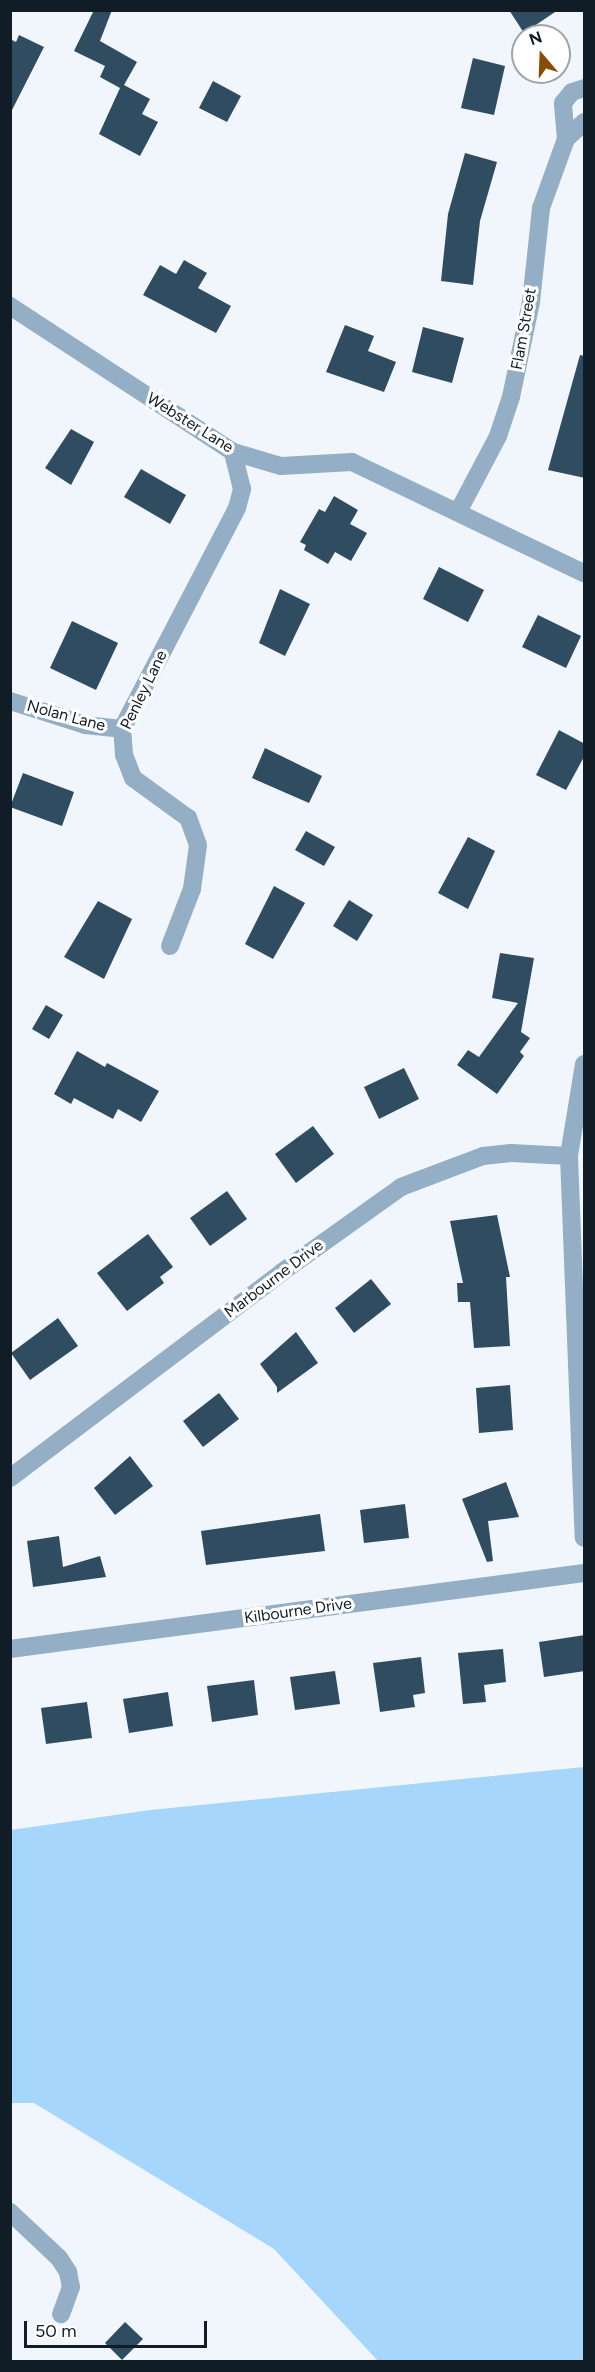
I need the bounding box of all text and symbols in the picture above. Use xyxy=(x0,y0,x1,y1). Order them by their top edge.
north arrow xyxy=(511,24,571,84)
text: N xyxy=(527,27,545,49)
street label: Flam Street xyxy=(507,287,541,371)
street label: Webster Lane xyxy=(143,389,237,457)
street label: Penley Lane xyxy=(117,647,171,733)
street label: Nolan Lane xyxy=(25,696,107,736)
street label: Marbourne Drive xyxy=(221,1236,327,1322)
street label: Kilbourne Drive xyxy=(243,1594,353,1628)
scale bar xyxy=(27,2309,210,2347)
text: 50 m xyxy=(35,2320,77,2342)

